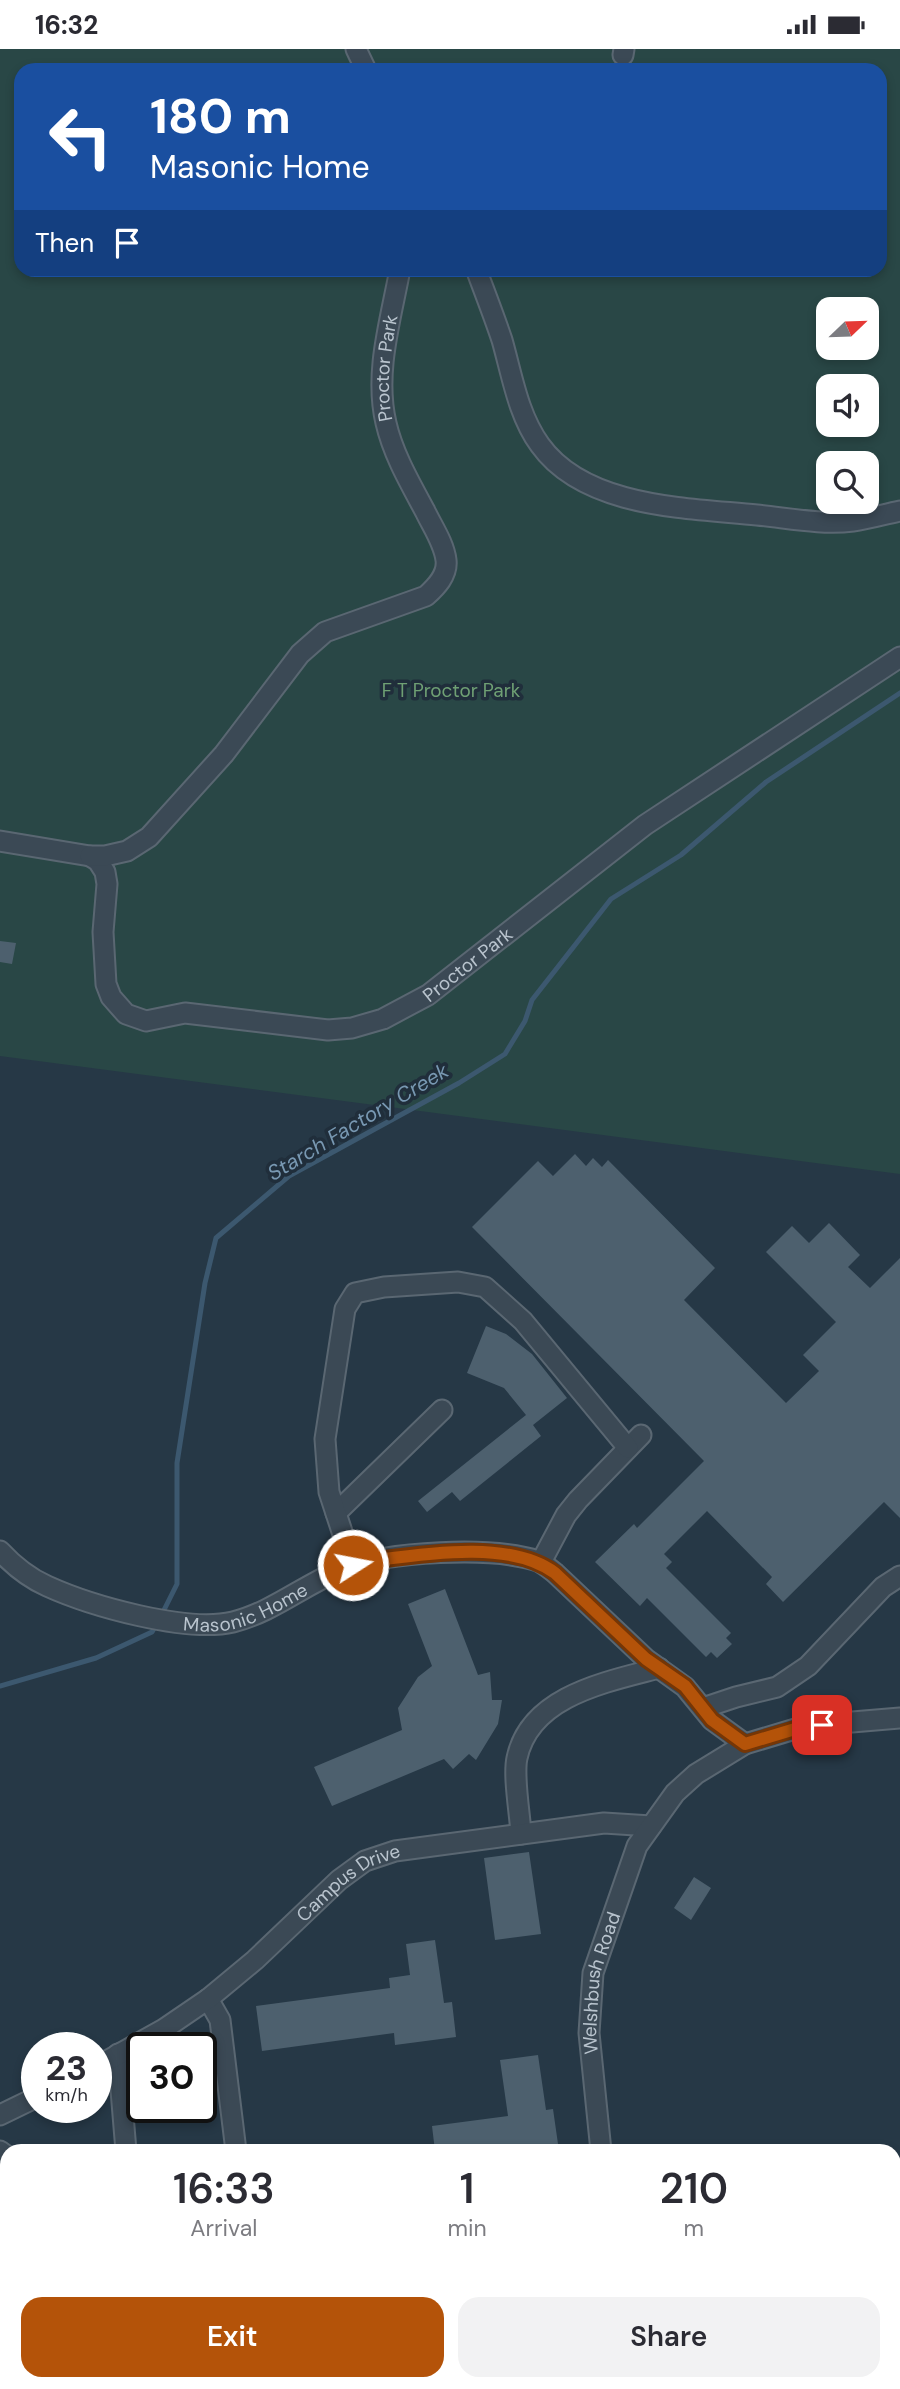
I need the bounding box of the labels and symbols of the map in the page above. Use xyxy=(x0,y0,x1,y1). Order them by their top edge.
north arrow xyxy=(816,297,878,361)
street label: Proctor Park xyxy=(370,312,404,424)
park label: F T Proctor Park xyxy=(382,678,521,703)
street label: Proctor Park xyxy=(417,921,518,1008)
water label: Starch Factory Creek xyxy=(262,1057,454,1187)
position arrow xyxy=(316,1528,390,1602)
street label: Masonic Home xyxy=(182,1577,312,1638)
pin xyxy=(792,1695,852,1755)
street label: Campus Drive xyxy=(291,1838,403,1927)
street label: Welshbush Road xyxy=(577,1909,626,2056)
speed limit sign: 30 xyxy=(126,2032,217,2123)

